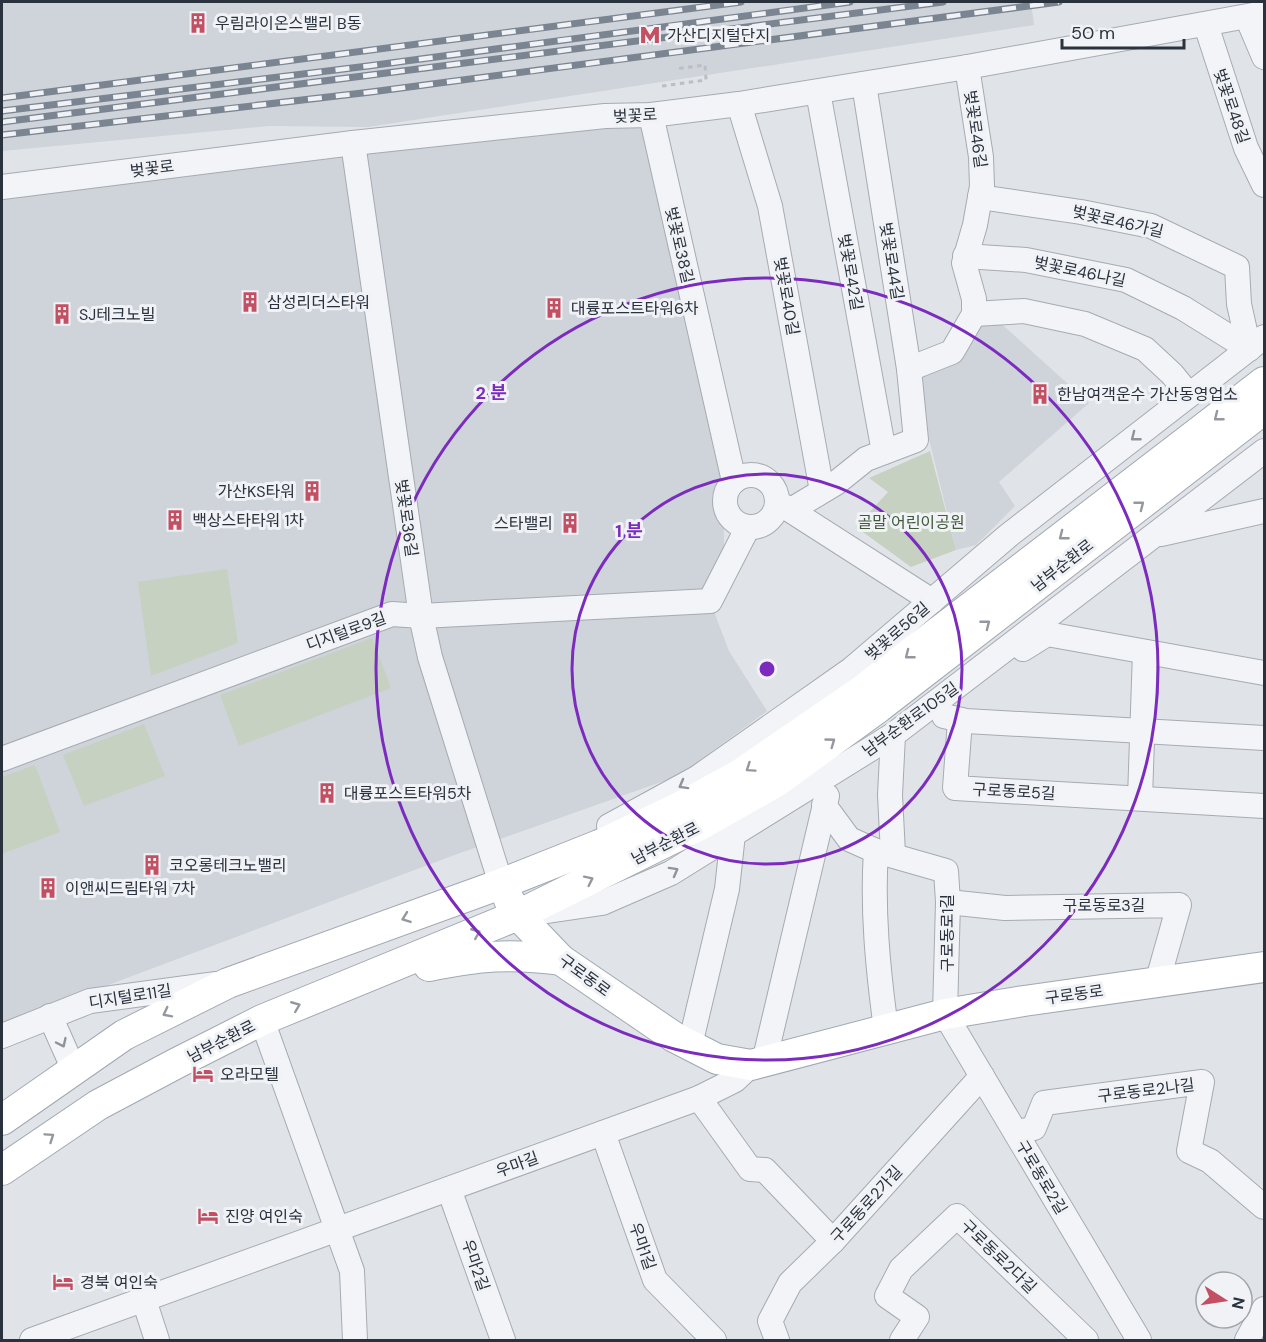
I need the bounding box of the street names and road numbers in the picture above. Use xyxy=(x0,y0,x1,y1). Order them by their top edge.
street label: 벚꽃로48길 xyxy=(1209,66,1254,147)
street label: 벚꽃로46길 xyxy=(960,89,991,169)
street label: 벚꽃로 xyxy=(612,104,658,127)
street label: 벚꽃로 xyxy=(129,155,176,182)
street label: 벚꽃로46가길 xyxy=(1070,201,1166,242)
street label: 벚꽃로38길 xyxy=(661,205,699,286)
street label: 벚꽃로44길 xyxy=(875,221,908,301)
street label: 벚꽃로42길 xyxy=(833,232,868,312)
street label: 벚꽃로46나길 xyxy=(1032,252,1128,291)
street label: 벚꽃로40길 xyxy=(769,255,804,337)
street label: 벚꽃로36길 xyxy=(391,478,422,558)
street label: 남부순환로 xyxy=(1027,534,1098,596)
street label: 벚꽃로56길 xyxy=(861,598,934,665)
street label: 디지털로9길 xyxy=(303,607,389,656)
street label: 남부순환로105길 xyxy=(858,677,963,761)
street label: 구로동로5길 xyxy=(972,779,1056,804)
street label: 남부순환로 xyxy=(628,817,703,870)
street label: 구로동로1길 xyxy=(937,894,958,972)
street label: 구로동로3길 xyxy=(1062,895,1146,916)
street label: 구로동로 xyxy=(555,950,615,1001)
street label: 디지털로11길 xyxy=(87,980,173,1013)
street label: 구로동로 xyxy=(1043,980,1105,1009)
street label: 남부순환로 xyxy=(184,1015,259,1068)
street label: 구로동로2나길 xyxy=(1096,1074,1196,1107)
street label: 구로동로2길 xyxy=(1011,1136,1072,1218)
street label: 우마길 xyxy=(493,1147,542,1182)
street label: 구로동로2가길 xyxy=(826,1161,907,1248)
street label: 구로동로2다길 xyxy=(956,1215,1041,1298)
street label: 우마1길 xyxy=(625,1220,660,1273)
street label: 우마2길 xyxy=(457,1237,494,1294)

